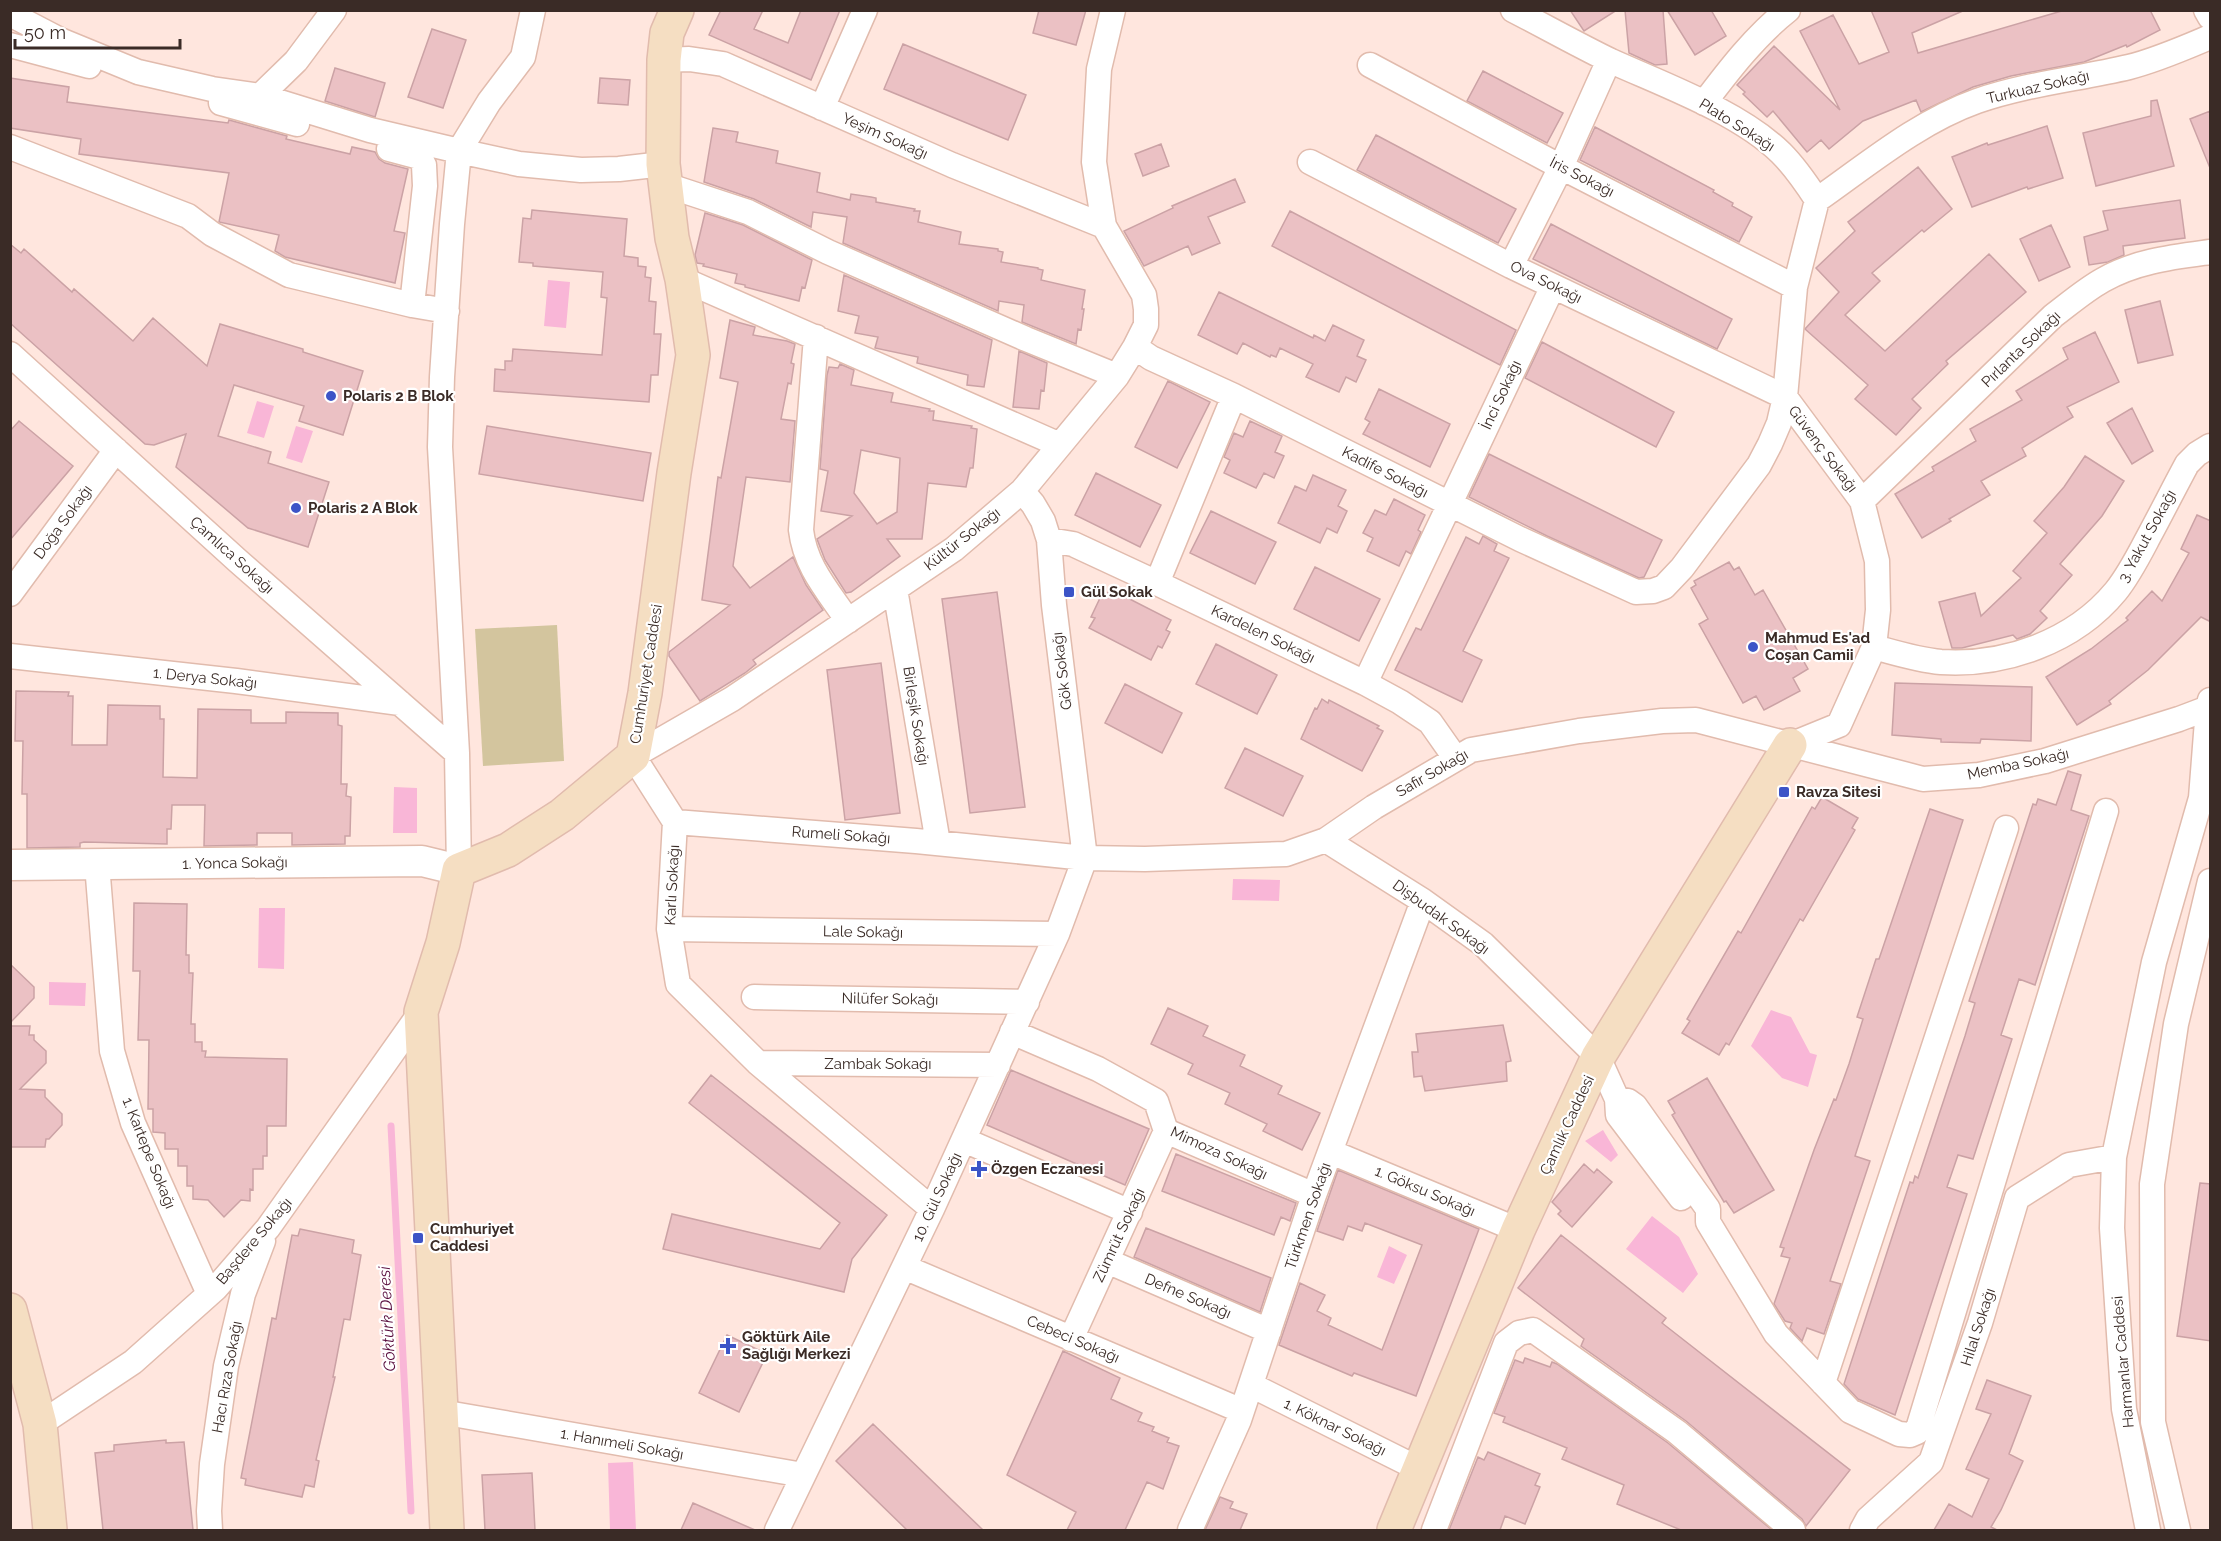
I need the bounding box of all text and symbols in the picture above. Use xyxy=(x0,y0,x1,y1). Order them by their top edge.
scale bar xyxy=(15,12,180,50)
text: 50 m xyxy=(24,22,66,43)
street label: Turkuaz Sokağı xyxy=(1985,66,2091,108)
street label: Plato Sokağı xyxy=(1696,95,1778,155)
street label: Yeşim Sokağı xyxy=(839,109,931,163)
street label: İris Sokağı xyxy=(1547,152,1618,201)
street label: Ova Sokağı xyxy=(1507,257,1585,307)
street label: Pırlanta Sokağı xyxy=(1978,307,2064,391)
street label: İnci Sokağı xyxy=(1476,357,1525,433)
place label: Polaris 2 B Blok xyxy=(343,387,454,405)
marker: Polaris 2 B Blok xyxy=(324,389,338,403)
street label: Güvenç Sokağı xyxy=(1785,402,1861,496)
street label: Kadife Sokağı xyxy=(1339,443,1431,501)
street label: Doğa Sokağı xyxy=(30,481,96,563)
street label: 3. Yakut Sokağı xyxy=(2114,487,2180,585)
place label: Polaris 2 A Blok xyxy=(308,499,418,517)
marker: Polaris 2 A Blok xyxy=(289,501,303,515)
street label: Kültür Sokağı xyxy=(920,504,1004,574)
street label: Çamlıca Sokağı xyxy=(186,513,278,597)
place label: Gül Sokak xyxy=(1081,583,1153,601)
marker: Gül Sokak xyxy=(1062,585,1076,599)
street label: Kardelen Sokağı xyxy=(1208,601,1318,667)
street label: Cumhuriyet Caddesi xyxy=(626,603,666,745)
place label: Mahmud Es'ad Coşan Camii xyxy=(1765,629,1870,664)
street label: Gök Sokağı xyxy=(1048,631,1076,711)
marker: Mahmud Es'ad Coşan Camii xyxy=(1746,640,1760,654)
street label: 1. Derya Sokağı xyxy=(152,664,258,692)
street label: Birleşik Sokağı xyxy=(899,665,933,767)
street label: Memba Sokağı xyxy=(1965,744,2071,784)
street label: Safir Sokağı xyxy=(1393,745,1471,801)
place label: Ravza Sitesi xyxy=(1796,783,1881,801)
marker: Ravza Sitesi xyxy=(1777,785,1791,799)
street label: Rumeli Sokağı xyxy=(791,823,891,847)
street label: Karlı Sokağı xyxy=(661,844,683,926)
street label: 1. Yonca Sokağı xyxy=(182,853,288,873)
street label: Dişbudak Sokağı xyxy=(1389,876,1493,958)
street label: Lale Sokağı xyxy=(823,922,903,942)
street label: Nilüfer Sokağı xyxy=(841,989,939,1009)
street label: Zambak Sokağı xyxy=(824,1055,932,1073)
street label: Çamlık Caddesi xyxy=(1536,1072,1598,1178)
street label: 1. Kartepe Sokağı xyxy=(118,1095,180,1211)
street label: Mimoza Sokağı xyxy=(1168,1123,1270,1183)
street label: 10. Gül Sokağı xyxy=(909,1150,965,1244)
place label: Özgen Eczanesi xyxy=(991,1160,1103,1178)
street label: Türkmen Sokağı xyxy=(1281,1160,1335,1272)
marker: Özgen Eczanesi xyxy=(972,1162,986,1176)
street label: 1. Göksu Sokağı xyxy=(1372,1162,1478,1220)
street label: Zümrüt Sokağı xyxy=(1089,1185,1149,1285)
street label: Başdere Sokağı xyxy=(212,1194,296,1288)
place label: Cumhuriyet Caddesi xyxy=(430,1220,514,1255)
marker: Cumhuriyet Caddesi xyxy=(411,1231,425,1245)
water label: Göktürk Deresi xyxy=(375,1265,399,1372)
street label: Defne Sokağı xyxy=(1142,1270,1234,1322)
street label: Hilal Sokağı xyxy=(1957,1286,1999,1368)
street label: Harmanlar Caddesi xyxy=(2108,1295,2138,1429)
street label: Cebeci Sokağı xyxy=(1024,1311,1122,1367)
street label: Hacı Rıza Sokağı xyxy=(208,1320,246,1434)
place label: Göktürk Aile Sağlığı Merkezi xyxy=(742,1328,851,1363)
marker: Göktürk Aile Sağlığı Merkezi xyxy=(719,1337,737,1355)
street label: 1. Köknar Sokağı xyxy=(1281,1394,1389,1460)
street label: 1. Hanımeli Sokağı xyxy=(559,1424,685,1464)

